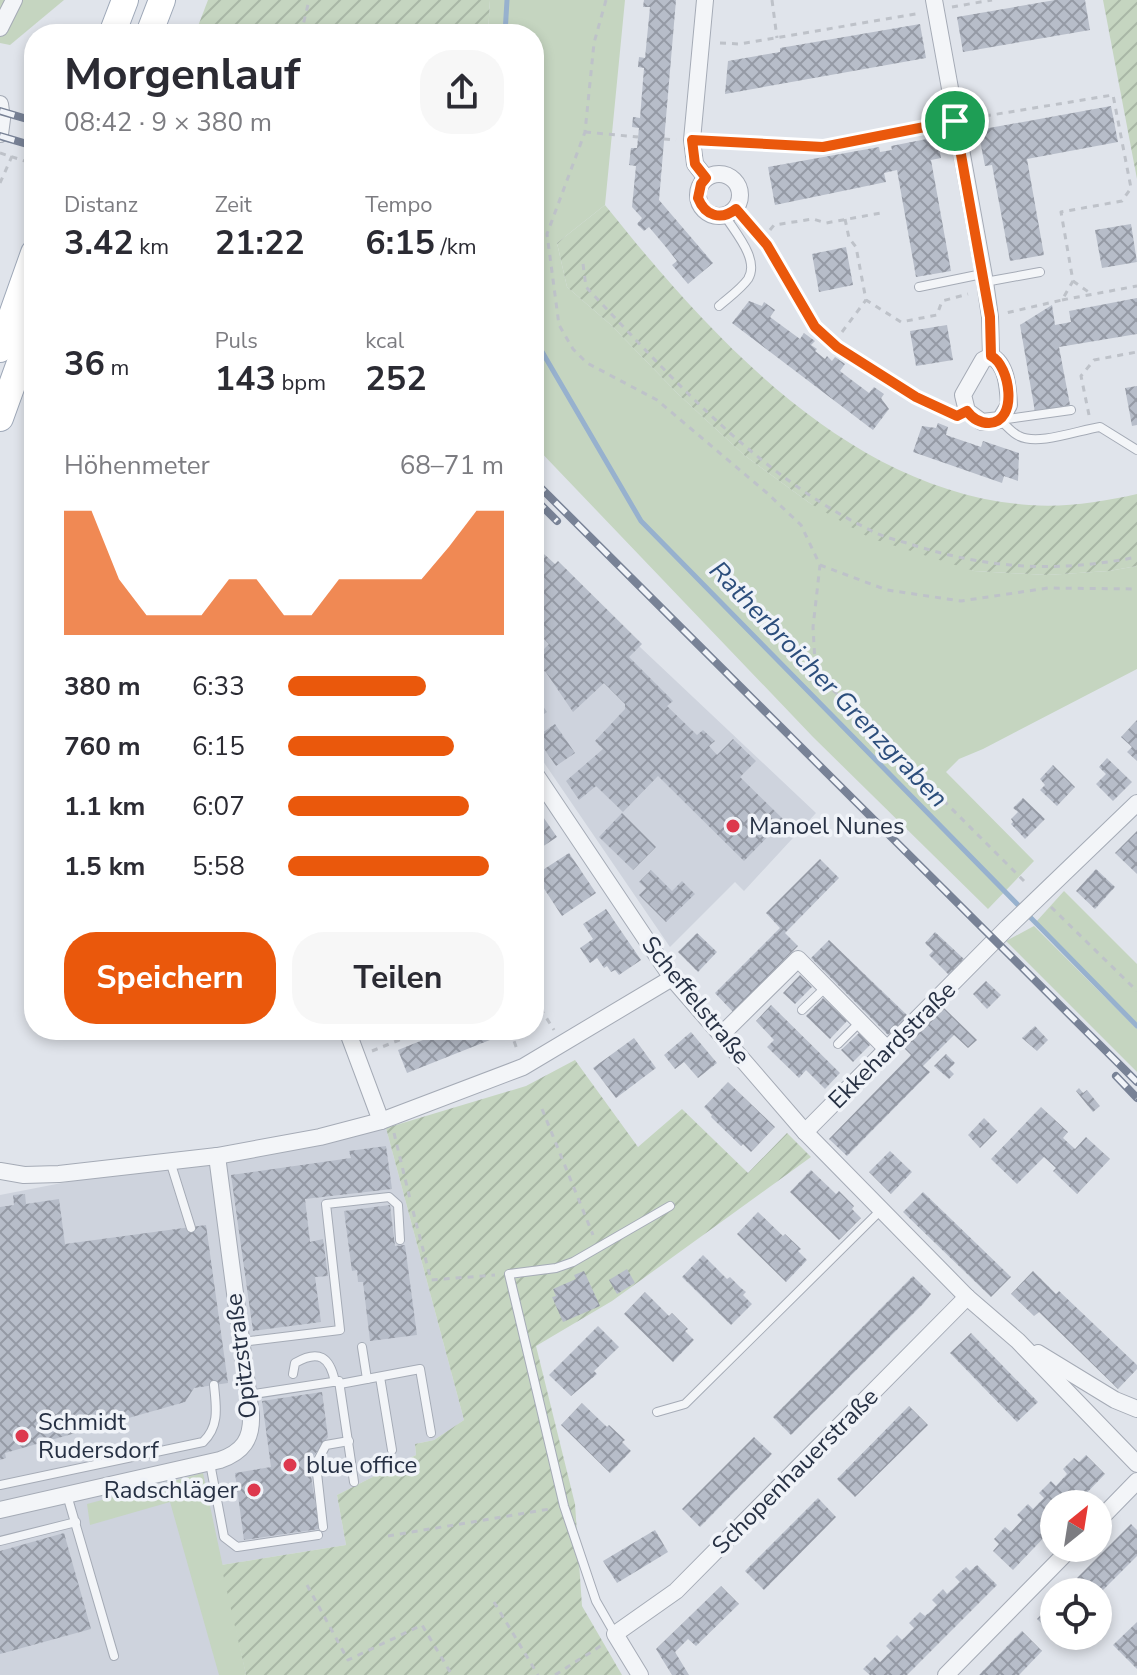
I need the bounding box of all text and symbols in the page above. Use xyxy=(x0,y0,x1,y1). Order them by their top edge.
text: Morgenlauf xyxy=(64,45,300,105)
button: share xyxy=(420,50,504,134)
pin xyxy=(921,87,989,155)
icon: arrive xyxy=(933,99,977,143)
text: 08:42 · 9 × 380 m xyxy=(64,105,272,140)
text: Distanz xyxy=(64,190,138,220)
text: Zeit xyxy=(215,190,252,220)
text: Tempo xyxy=(365,190,433,220)
text: 3.42 xyxy=(64,220,134,266)
text: 21:22 xyxy=(215,220,305,266)
text: 6:15 xyxy=(365,220,435,266)
text: km xyxy=(134,232,169,262)
text: /km xyxy=(435,232,477,262)
text: Puls xyxy=(215,326,258,356)
text: kcal xyxy=(365,326,404,356)
text: 36 xyxy=(64,341,105,387)
text: m xyxy=(105,353,129,383)
text: 143 xyxy=(215,356,276,402)
text: 252 xyxy=(365,356,427,402)
text: bpm xyxy=(276,368,326,398)
text: Höhenmeter xyxy=(64,448,210,483)
text: 68–71 m xyxy=(400,448,504,483)
water label: Ratherbroicher Grenzgraben xyxy=(701,554,956,815)
text: 380 m xyxy=(64,669,141,704)
text: 6:33 xyxy=(192,669,245,704)
text: 760 m xyxy=(64,729,141,764)
text: 6:15 xyxy=(192,729,245,764)
text: 1.1 km xyxy=(64,789,145,824)
text: 6:07 xyxy=(192,789,245,824)
place label: Manoel Nunes xyxy=(749,810,904,842)
marker: Manoel Nunes xyxy=(724,817,742,835)
text: 1.5 km xyxy=(64,849,145,884)
text: 5:58 xyxy=(192,849,245,884)
street label: Scheffelstraße xyxy=(635,929,757,1071)
button: Speichern xyxy=(64,932,276,1024)
button: Teilen xyxy=(292,932,504,1024)
street label: Ekkehardstraße xyxy=(821,974,963,1116)
street label: Opitzstraße xyxy=(217,1292,265,1420)
street label: Schopenhauerstraße xyxy=(705,1381,885,1561)
place label: Schmidt Rudersdorf xyxy=(38,1406,160,1466)
marker: Schmidt Rudersdorf xyxy=(13,1427,31,1445)
place label: blue office xyxy=(306,1449,417,1481)
marker: blue office xyxy=(281,1456,299,1474)
place label: Radschläger xyxy=(104,1474,238,1506)
marker: Radschläger xyxy=(245,1481,263,1499)
north arrow xyxy=(1040,1490,1112,1562)
map controls xyxy=(1040,1490,1112,1650)
button: locate xyxy=(1040,1578,1112,1650)

